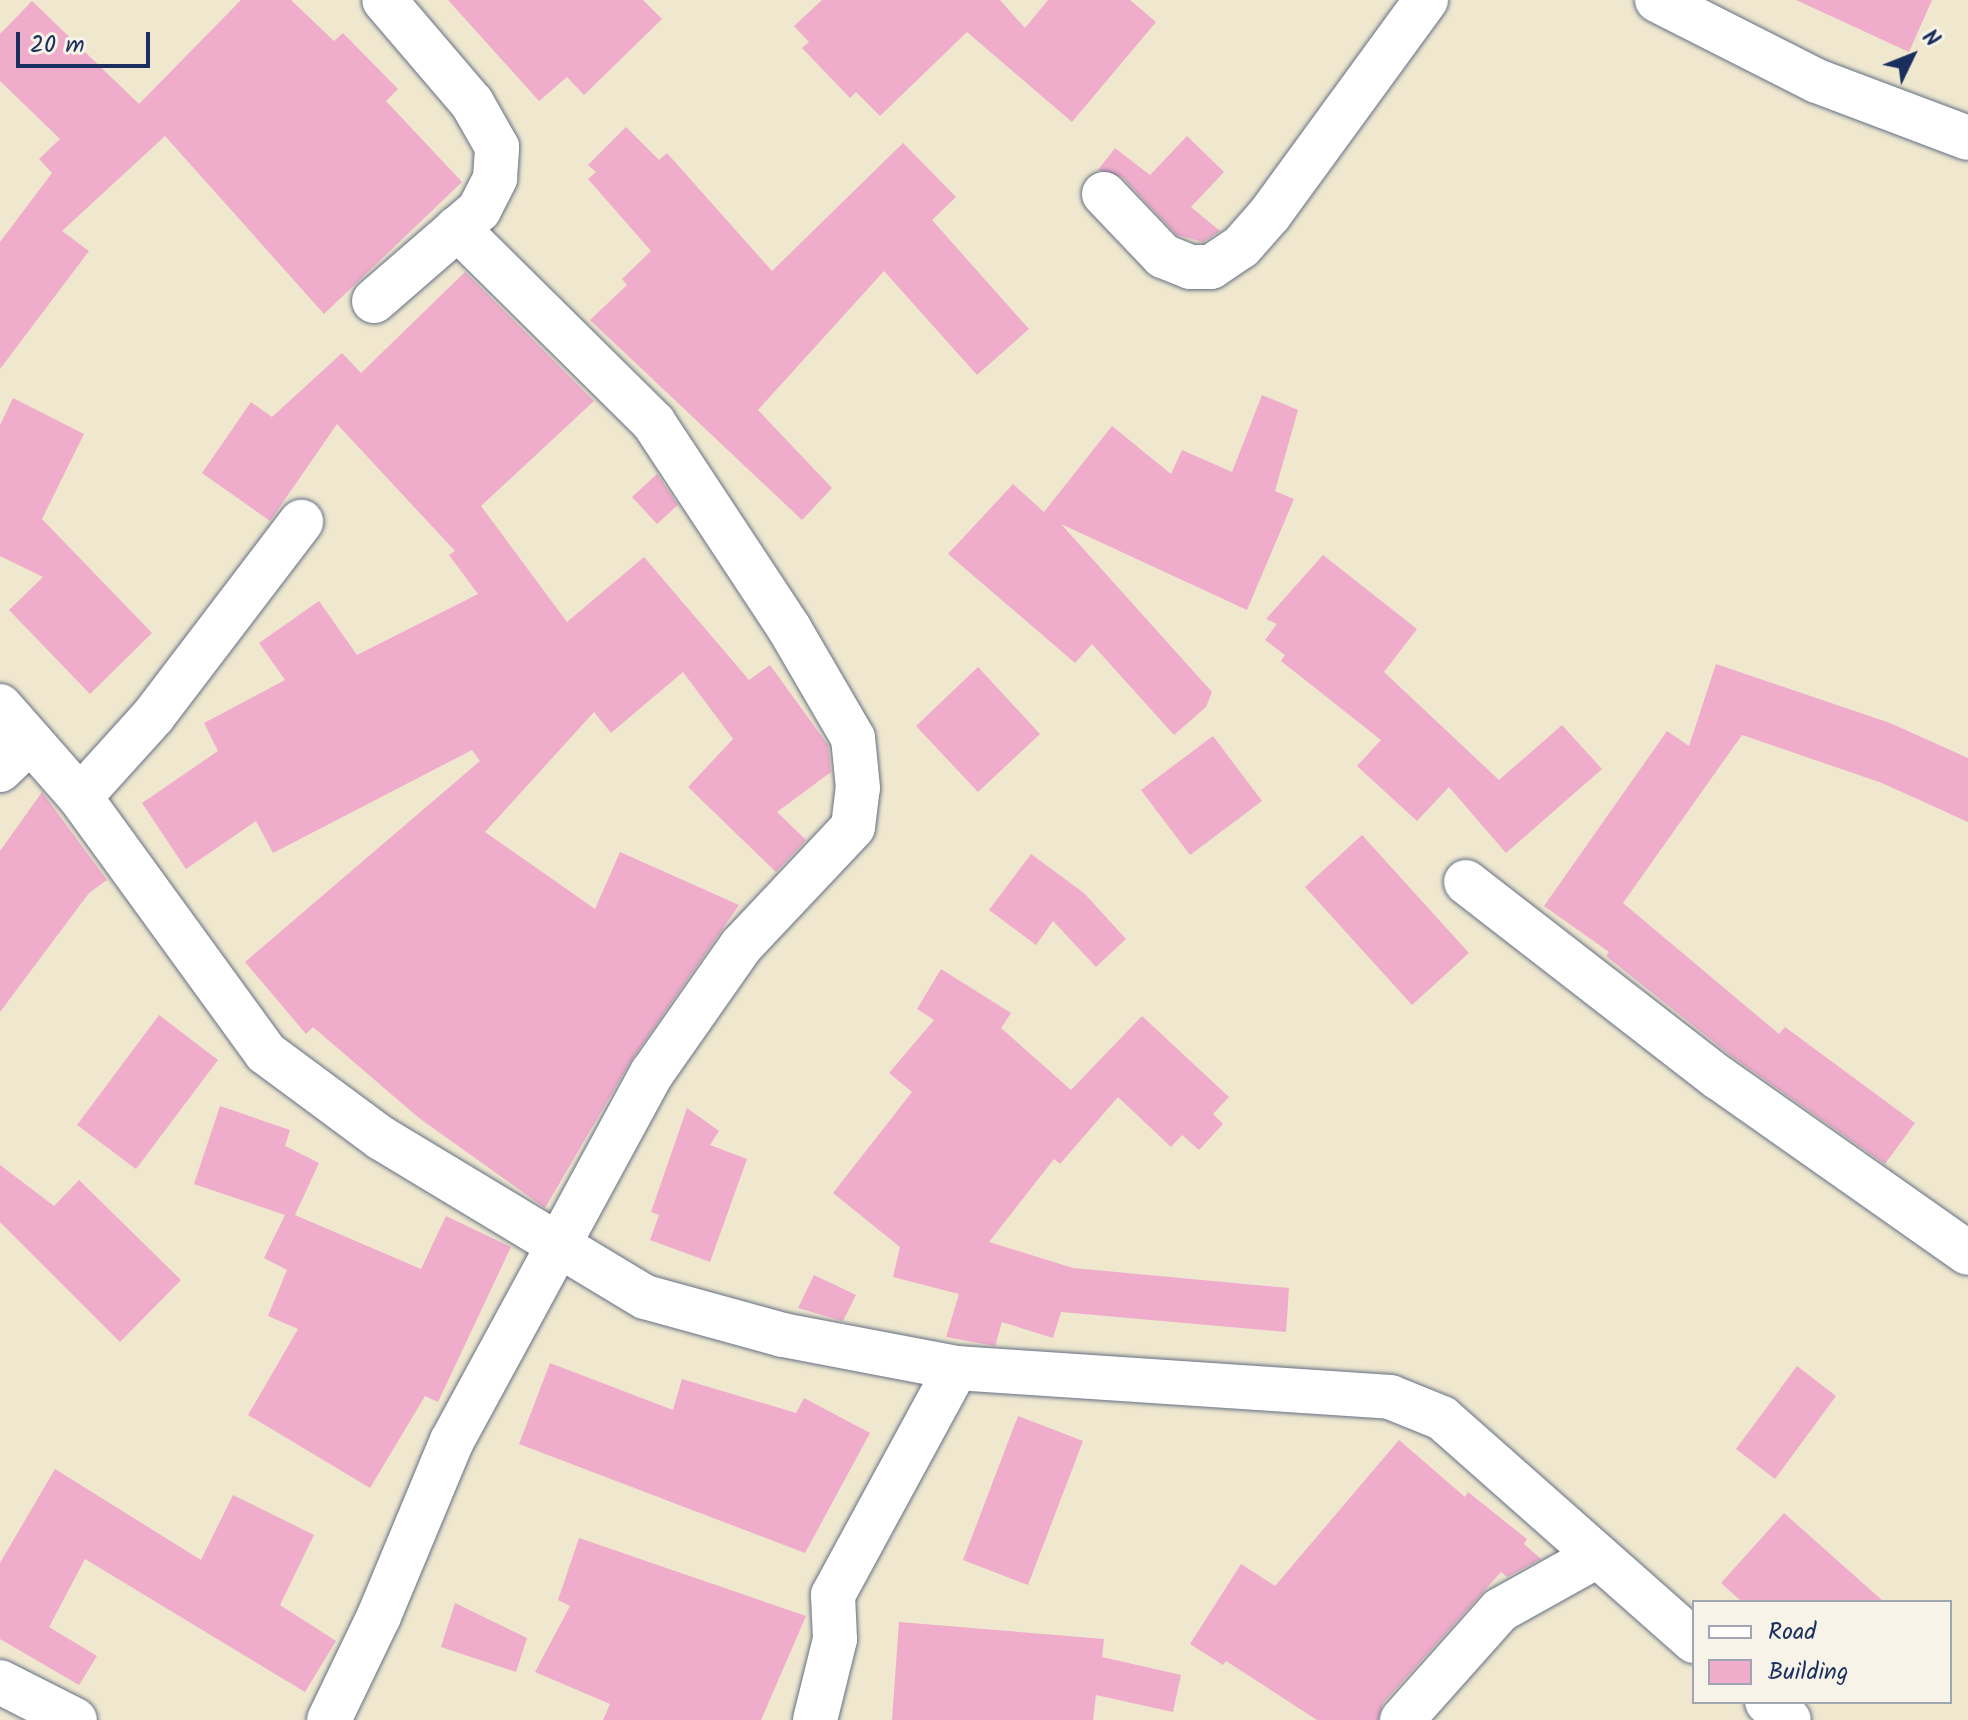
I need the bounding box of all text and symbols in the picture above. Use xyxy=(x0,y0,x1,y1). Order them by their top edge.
scale bar xyxy=(20,16,154,66)
north arrow xyxy=(1872,16,1952,96)
text: N xyxy=(1912,22,1947,56)
text: 20 m xyxy=(30,26,85,65)
legend xyxy=(1692,1600,1952,1704)
text: Road xyxy=(1768,1613,1816,1652)
text: Building xyxy=(1768,1653,1848,1692)

